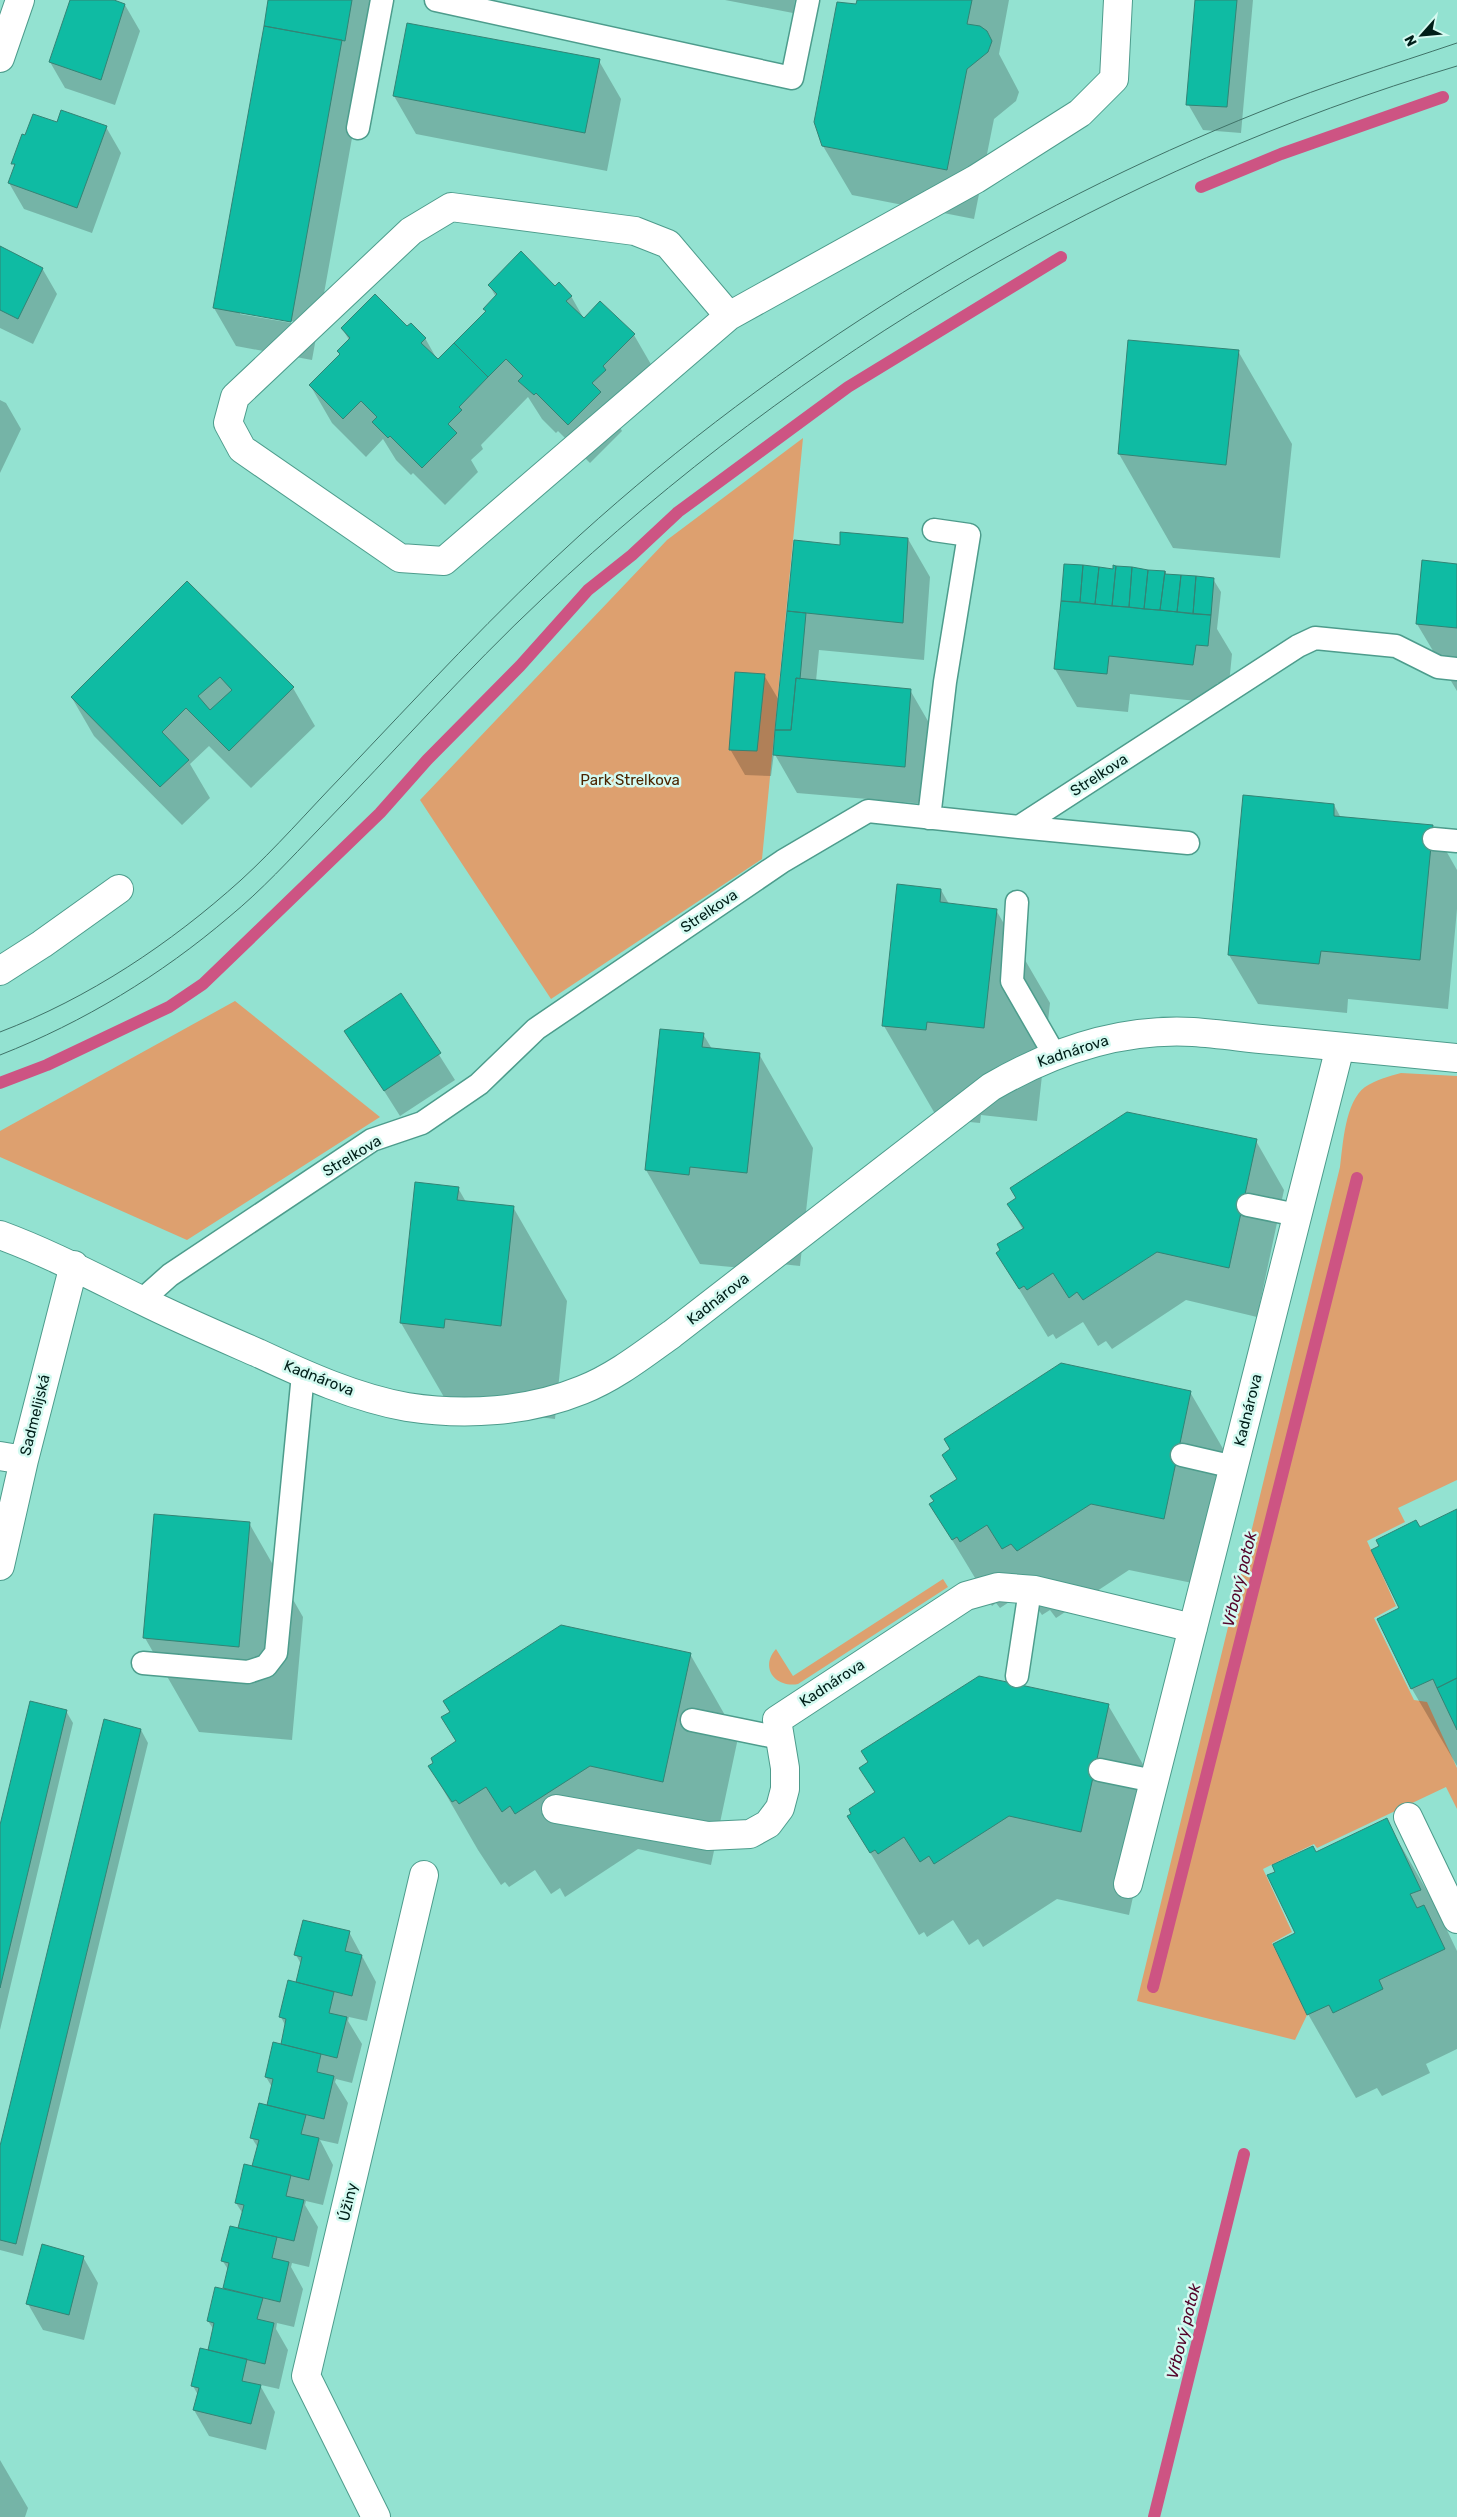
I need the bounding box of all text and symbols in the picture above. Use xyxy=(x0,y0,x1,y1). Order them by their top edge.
north arrow xyxy=(1397,10,1447,60)
text: N xyxy=(1401,32,1421,49)
street label: Strelkova xyxy=(1067,750,1131,800)
park label: Park Strelkova xyxy=(580,771,680,789)
street label: Strelkova xyxy=(677,885,741,937)
street label: Kadnárova xyxy=(1035,1031,1111,1071)
street label: Strelkova xyxy=(320,1132,384,1180)
street label: Kadnárova xyxy=(683,1269,753,1329)
street label: Kadnárova xyxy=(281,1356,357,1400)
street label: Kadnárova xyxy=(1230,1372,1266,1448)
street label: Sadmelijská xyxy=(16,1373,54,1457)
water label: Vŕbový potok xyxy=(1218,1529,1261,1629)
street label: Kadnárova xyxy=(796,1655,868,1711)
street label: Úžiny xyxy=(335,2181,361,2223)
water label: Vŕbový potok xyxy=(1162,2281,1205,2381)

